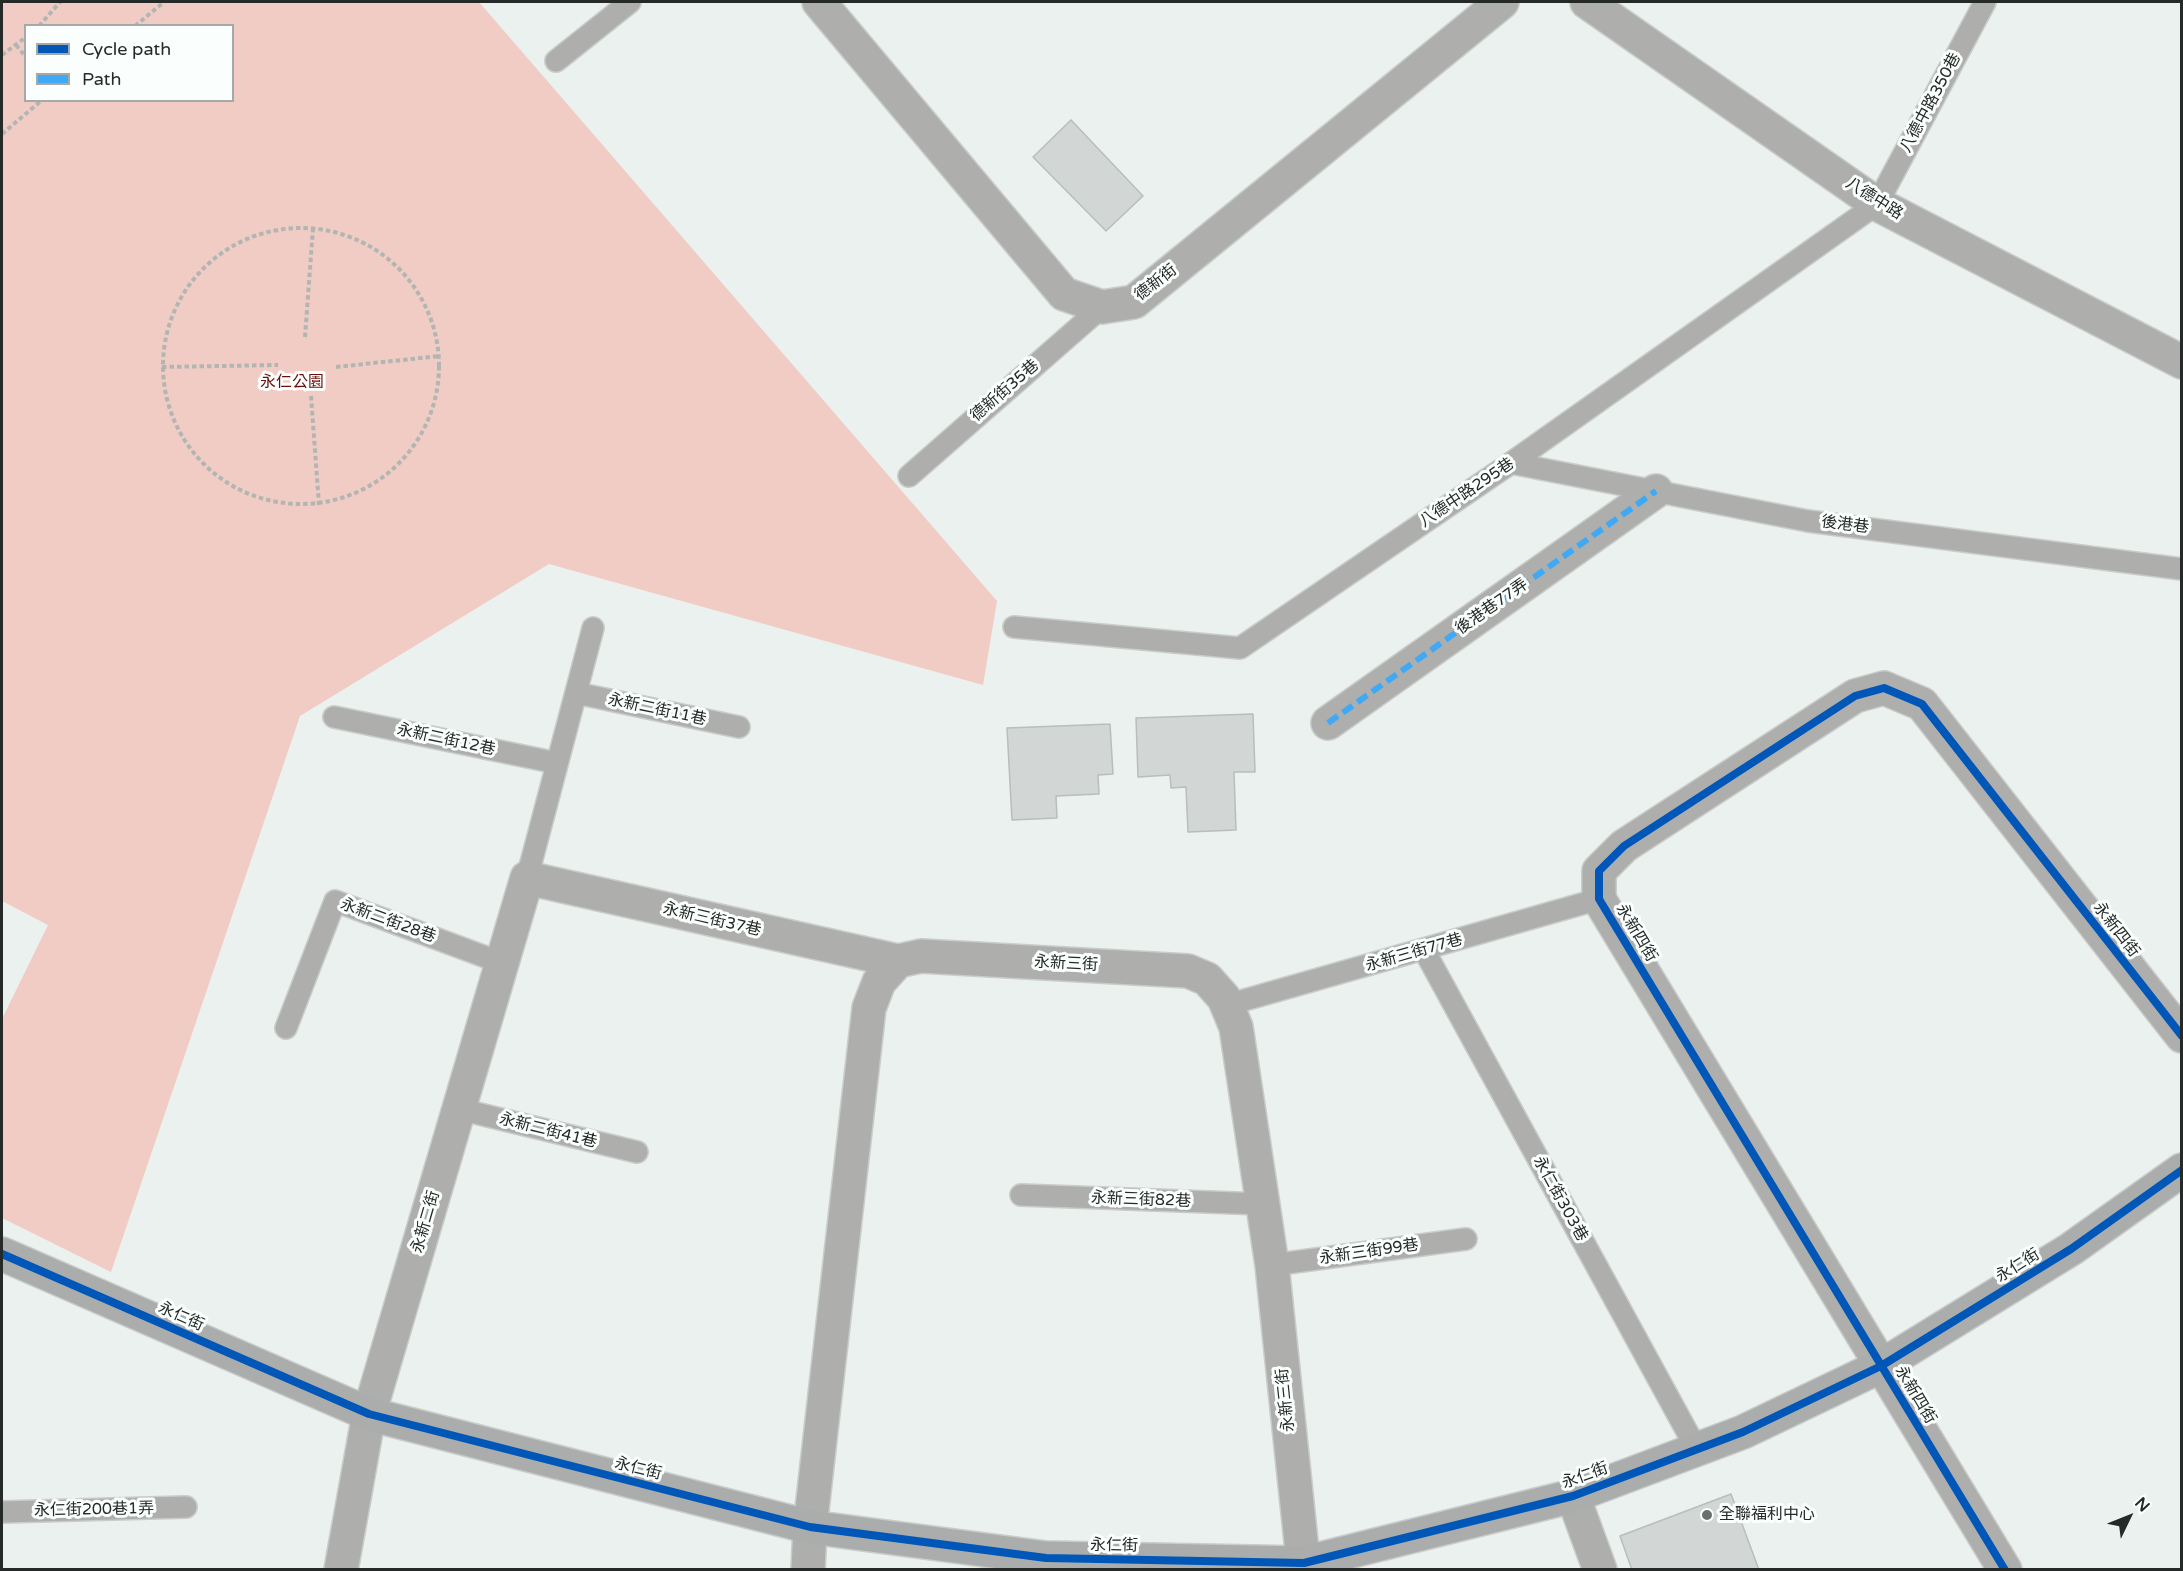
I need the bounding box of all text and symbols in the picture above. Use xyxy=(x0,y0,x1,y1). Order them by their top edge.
legend xyxy=(24,24,234,102)
text: Cycle path xyxy=(82,38,171,60)
street label: 八德中路350巷 xyxy=(1897,50,1965,156)
text: Path xyxy=(82,68,121,90)
street label: 八德中路 xyxy=(1842,174,1906,224)
street label: 德新街 xyxy=(1131,261,1181,305)
street label: 德新街35巷 xyxy=(967,356,1043,426)
park label: 永仁公園 xyxy=(260,373,324,393)
street label: 八德中路295巷 xyxy=(1416,454,1518,532)
street label: 後港巷 xyxy=(1820,513,1870,537)
street label: 後港巷77弄 xyxy=(1452,575,1532,639)
street label: 永新二街11巷 xyxy=(606,690,708,730)
street label: 永新二街12巷 xyxy=(395,720,497,760)
street label: 永新二街28巷 xyxy=(338,895,438,947)
street label: 永新三街37巷 xyxy=(661,899,763,941)
street label: 永新四街 xyxy=(2089,899,2143,961)
street label: 永新四街 xyxy=(1611,901,1661,965)
street label: 永新三街77巷 xyxy=(1363,930,1465,976)
street label: 永新三街 xyxy=(1034,953,1098,975)
street label: 永新二街41巷 xyxy=(497,1110,599,1152)
street label: 永仁街303巷 xyxy=(1529,1153,1591,1245)
street label: 永新二街 xyxy=(408,1189,444,1255)
street label: 永新三街82巷 xyxy=(1091,1189,1191,1211)
street label: 永新三街99巷 xyxy=(1318,1236,1420,1268)
street label: 永仁街 xyxy=(1993,1245,2043,1287)
street label: 永仁街 xyxy=(155,1298,207,1336)
street label: 永新四街 xyxy=(1890,1363,1940,1427)
street label: 永新三街 xyxy=(1273,1367,1299,1433)
street label: 永仁街 xyxy=(612,1454,664,1484)
street label: 永仁街 xyxy=(1559,1459,1611,1493)
north arrow xyxy=(2099,1487,2159,1547)
text: N xyxy=(2130,1493,2154,1516)
street label: 永仁街200巷1弄 xyxy=(34,1499,154,1521)
place label: 全聯福利中心 xyxy=(1719,1505,1815,1525)
marker: 全聯福利中心 xyxy=(1700,1508,1714,1522)
street label: 永仁街 xyxy=(1090,1536,1138,1556)

